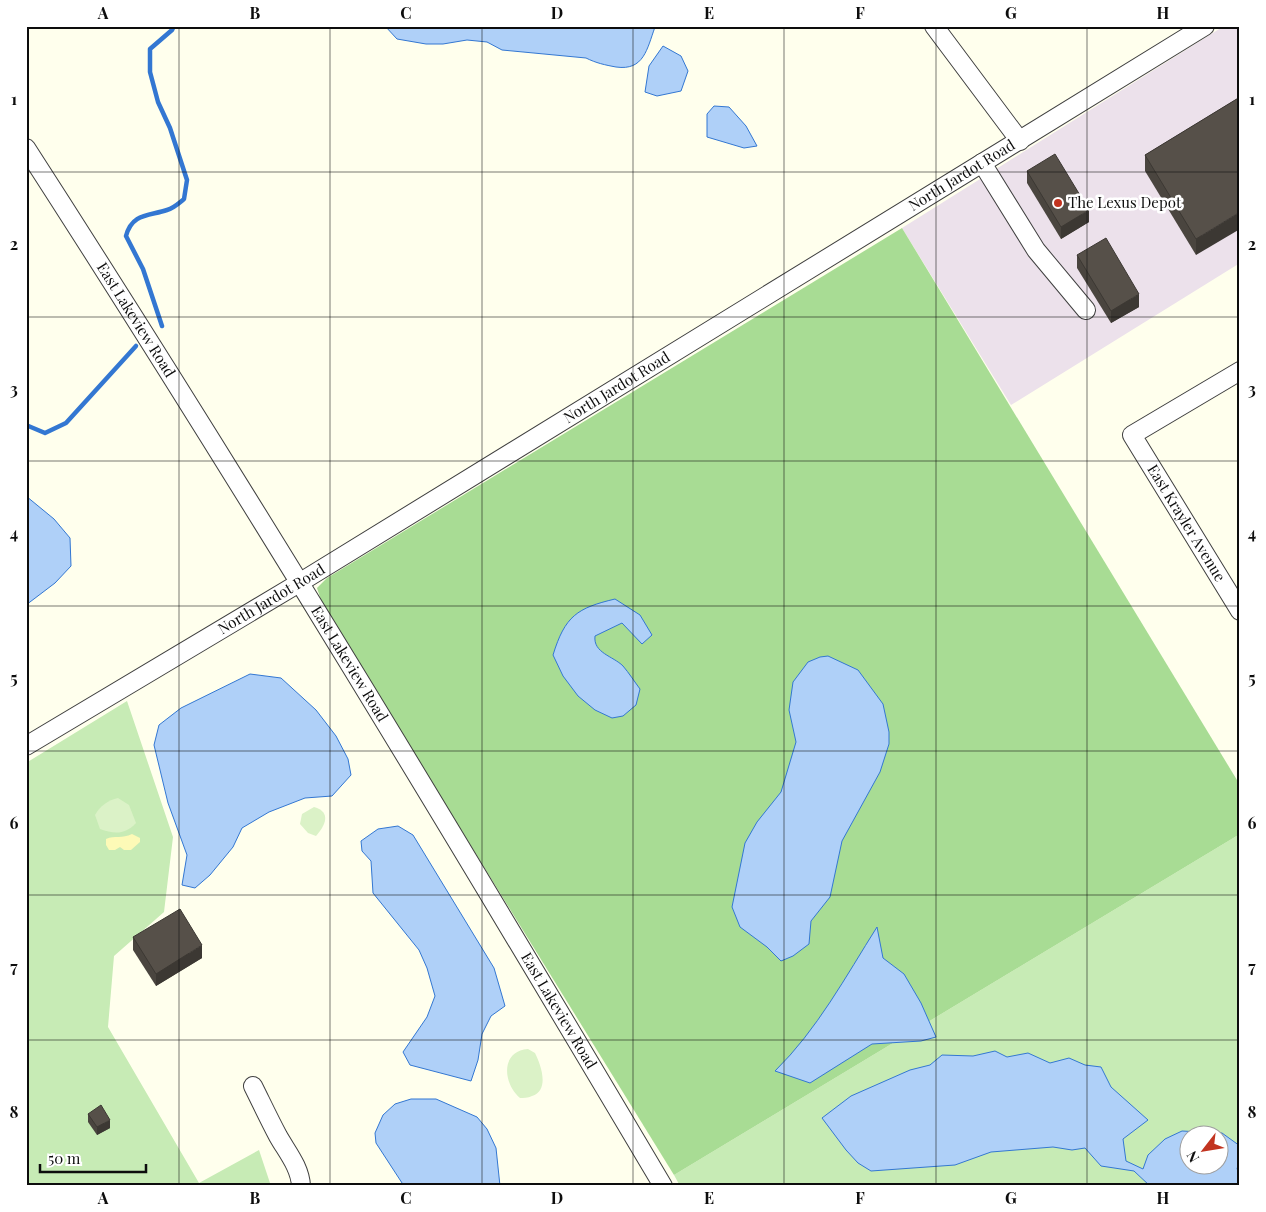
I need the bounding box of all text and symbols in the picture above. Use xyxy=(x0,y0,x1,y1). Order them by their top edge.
text: A xyxy=(97,2,109,23)
text: B xyxy=(250,2,261,23)
text: C xyxy=(400,2,412,23)
text: D xyxy=(551,2,563,23)
text: E xyxy=(704,2,714,23)
text: F xyxy=(855,2,865,23)
text: G xyxy=(1005,2,1017,23)
text: H xyxy=(1157,2,1170,23)
text: 1 xyxy=(11,88,17,109)
text: 1 xyxy=(1249,88,1255,109)
street label: North Jardot Road xyxy=(904,134,1019,215)
place label: The Lexus Depot xyxy=(1068,192,1182,212)
marker: The Lexus Depot xyxy=(1052,197,1064,209)
text: 2 xyxy=(10,233,18,254)
text: 2 xyxy=(1248,233,1256,254)
street label: East Lakeview Road xyxy=(93,258,180,381)
street label: North Jardot Road xyxy=(559,346,673,427)
text: 3 xyxy=(10,378,18,399)
text: 3 xyxy=(1248,378,1256,399)
street label: East Krayler Avenue xyxy=(1143,460,1231,585)
text: 4 xyxy=(10,522,18,543)
text: 4 xyxy=(1248,522,1256,543)
street label: North Jardot Road xyxy=(214,558,328,638)
street label: East Lakeview Road xyxy=(307,602,393,725)
text: 5 xyxy=(10,667,18,688)
text: 5 xyxy=(1248,667,1256,688)
text: 6 xyxy=(10,812,19,833)
text: 6 xyxy=(1248,812,1257,833)
street label: East Lakeview Road xyxy=(517,948,602,1072)
text: 7 xyxy=(10,956,18,977)
text: 7 xyxy=(1248,956,1256,977)
text: 8 xyxy=(10,1101,19,1122)
text: 8 xyxy=(1248,1101,1257,1122)
north arrow xyxy=(1178,1124,1228,1174)
scale bar xyxy=(40,1142,146,1174)
text: 50 m xyxy=(48,1148,81,1168)
text: N xyxy=(1182,1148,1203,1166)
text: A xyxy=(97,1187,109,1208)
text: B xyxy=(250,1187,261,1208)
text: C xyxy=(400,1187,412,1208)
text: D xyxy=(551,1187,563,1208)
text: E xyxy=(704,1187,714,1208)
text: F xyxy=(855,1187,865,1208)
text: G xyxy=(1005,1187,1017,1208)
text: H xyxy=(1157,1187,1170,1208)

